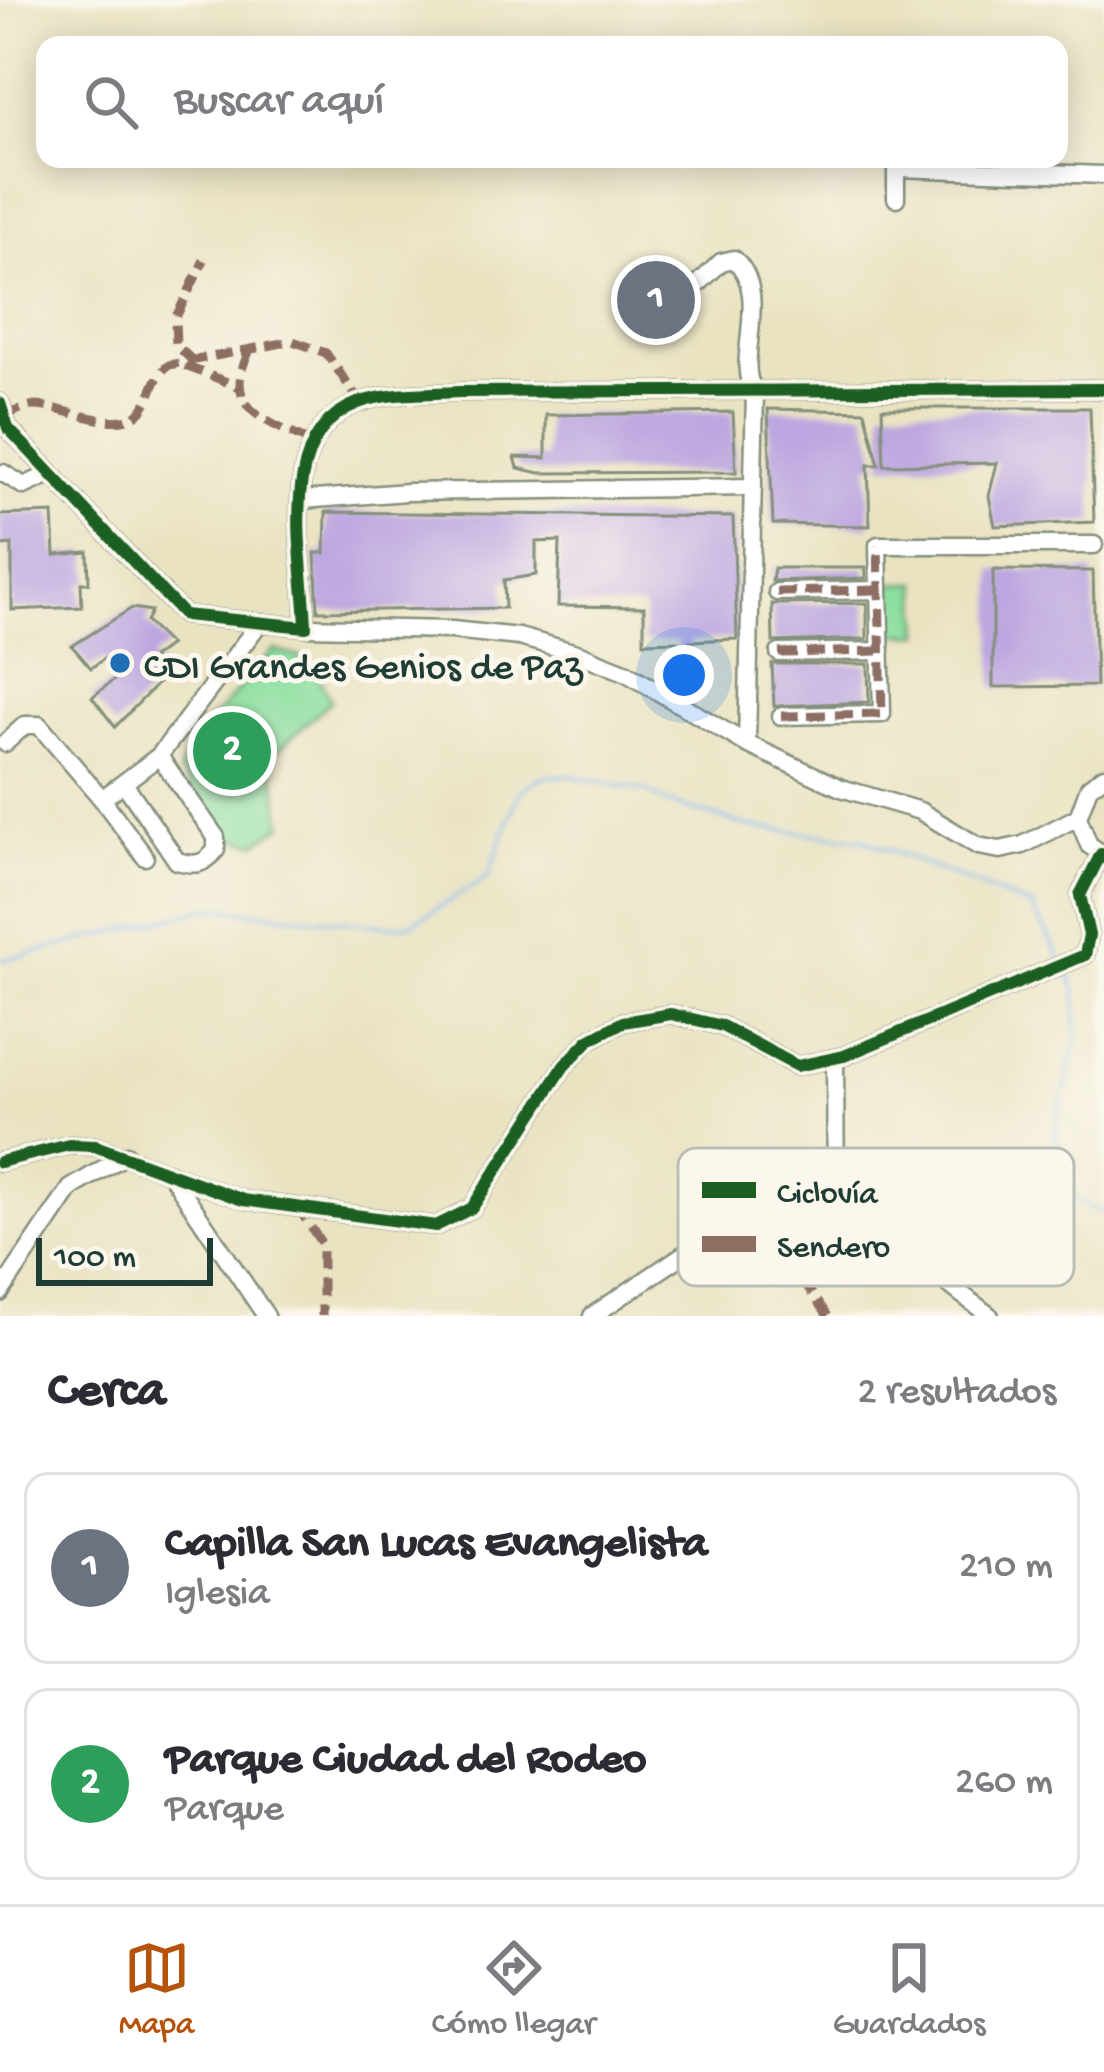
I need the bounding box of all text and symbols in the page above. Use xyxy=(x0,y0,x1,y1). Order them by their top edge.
search box xyxy=(36,36,1068,168)
icon: search xyxy=(78,69,144,135)
text: Buscar aquí xyxy=(174,76,384,129)
pin: 1 xyxy=(617,255,695,345)
your location xyxy=(654,645,714,705)
place label: CDI Grandes Genios de Paz xyxy=(144,647,584,693)
marker: CDI Grandes Genios de Paz xyxy=(107,650,133,676)
pin: 2 xyxy=(193,706,271,796)
legend xyxy=(678,1148,1074,1286)
text: Ciclovía xyxy=(777,1177,879,1215)
text: Sendero xyxy=(777,1231,890,1269)
scale bar xyxy=(36,1232,213,1285)
text: 100 m xyxy=(54,1240,136,1278)
text: Cerca xyxy=(48,1364,166,1424)
text: 2 resultados xyxy=(857,1371,1056,1417)
text: Capilla San Lucas Evangelista xyxy=(165,1519,707,1572)
text: 1 xyxy=(82,1545,98,1591)
text: 210 m xyxy=(959,1545,1053,1591)
text: Iglesia xyxy=(165,1572,270,1618)
text: Parque Ciudad del Rodeo xyxy=(165,1735,646,1788)
text: 2 xyxy=(80,1761,100,1807)
text: 260 m xyxy=(955,1761,1053,1807)
text: Parque xyxy=(165,1788,284,1834)
tab: Mapa xyxy=(119,1935,194,2045)
tab: Cómo llegar xyxy=(432,1935,595,2045)
tab: Guardados xyxy=(833,1935,985,2045)

